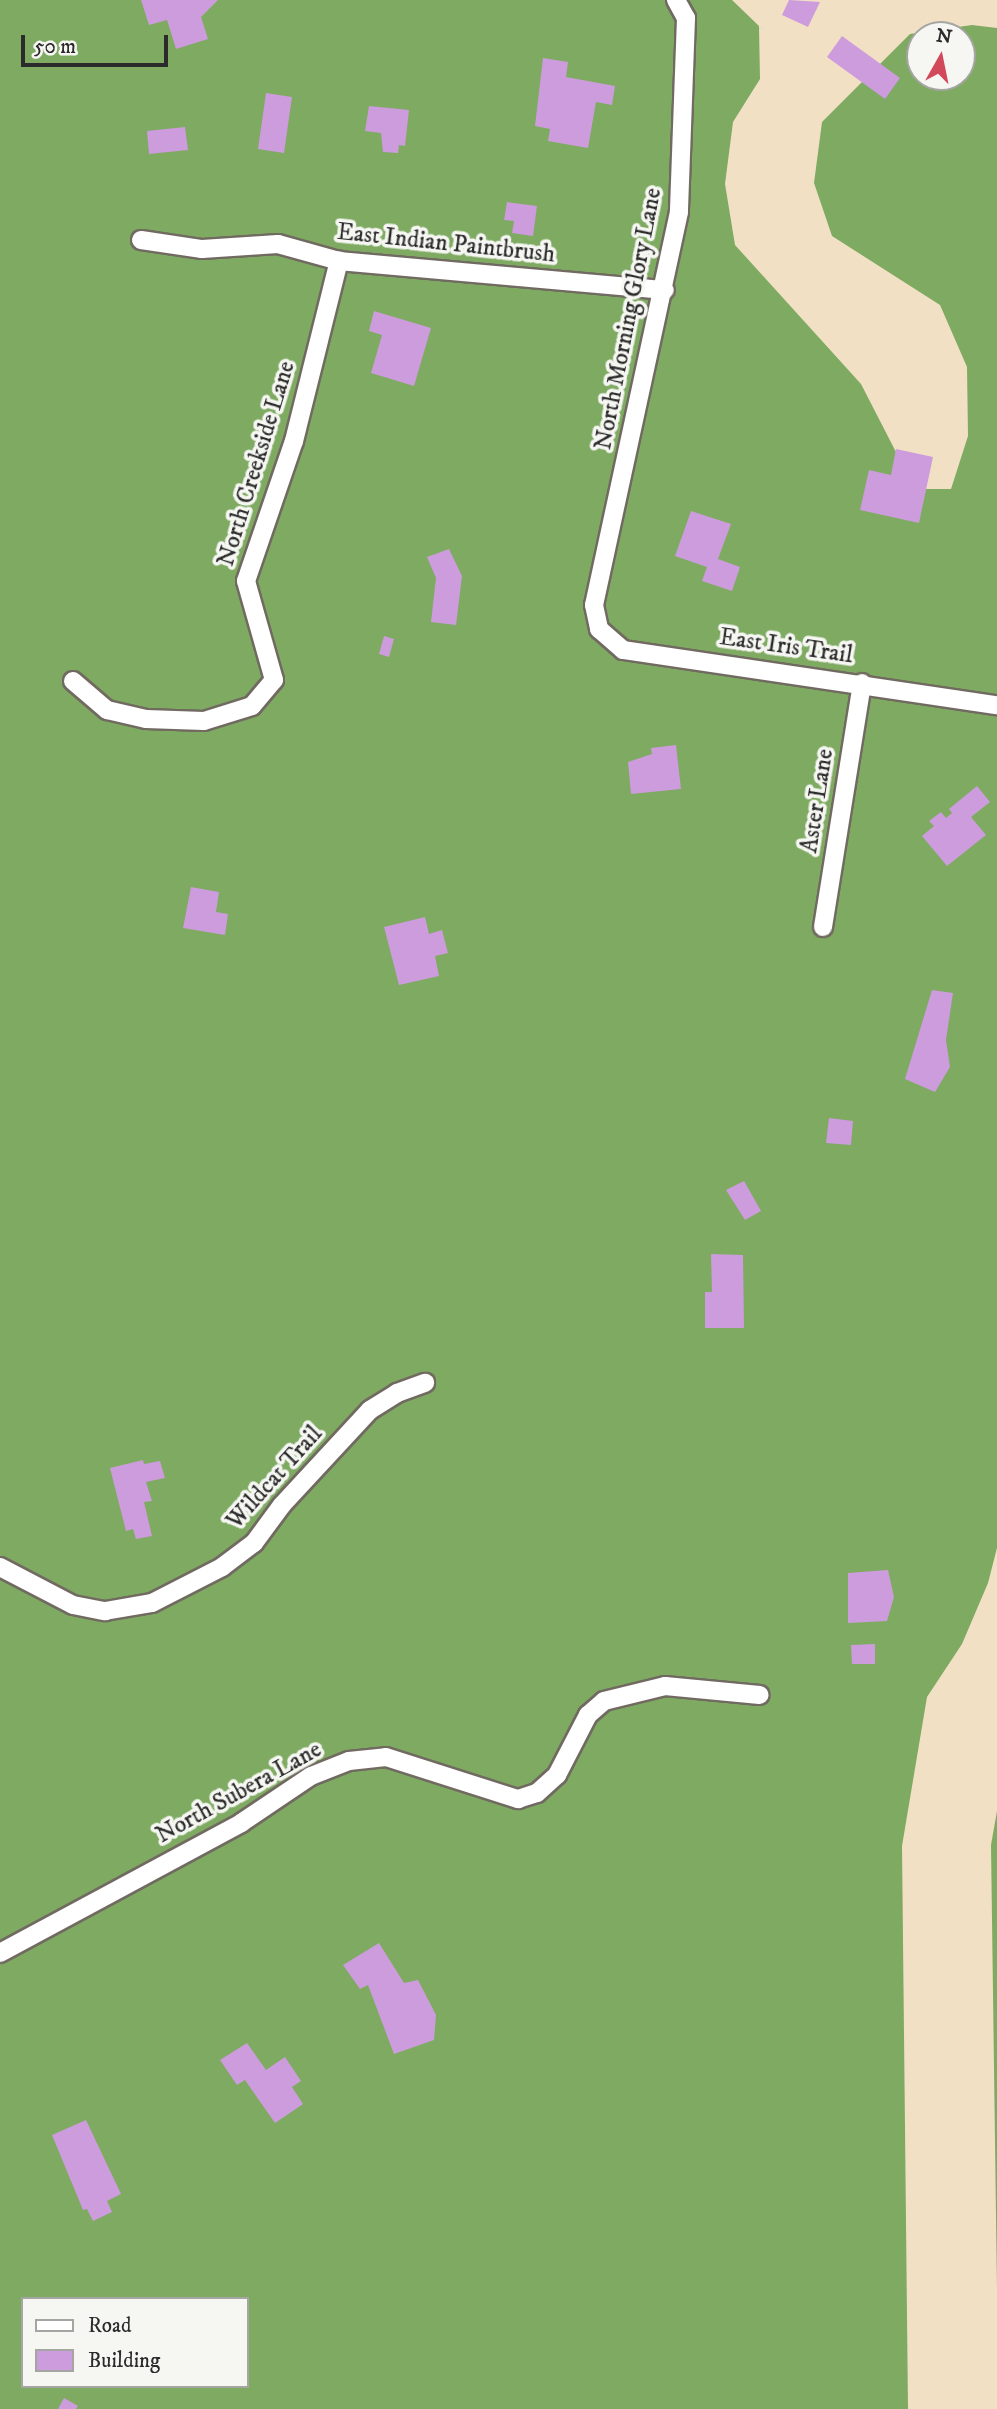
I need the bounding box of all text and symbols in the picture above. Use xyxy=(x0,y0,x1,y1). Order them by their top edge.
scale bar xyxy=(24,21,172,65)
north arrow xyxy=(906,21,976,91)
text: N xyxy=(935,24,954,49)
text: 50 m xyxy=(34,34,76,60)
street label: North Morning Glory Lane xyxy=(589,186,669,452)
street label: East Indian Paintbrush xyxy=(336,218,556,270)
street label: North Creekside Lane xyxy=(212,358,302,570)
street label: East Iris Trail xyxy=(717,623,855,671)
street label: Aster Lane xyxy=(796,747,840,855)
street label: Wildcat Trail xyxy=(221,1420,329,1536)
street label: North Subera Lane xyxy=(151,1736,327,1850)
legend xyxy=(21,2297,248,2388)
text: Road xyxy=(88,2313,132,2339)
text: Building xyxy=(88,2348,160,2374)

